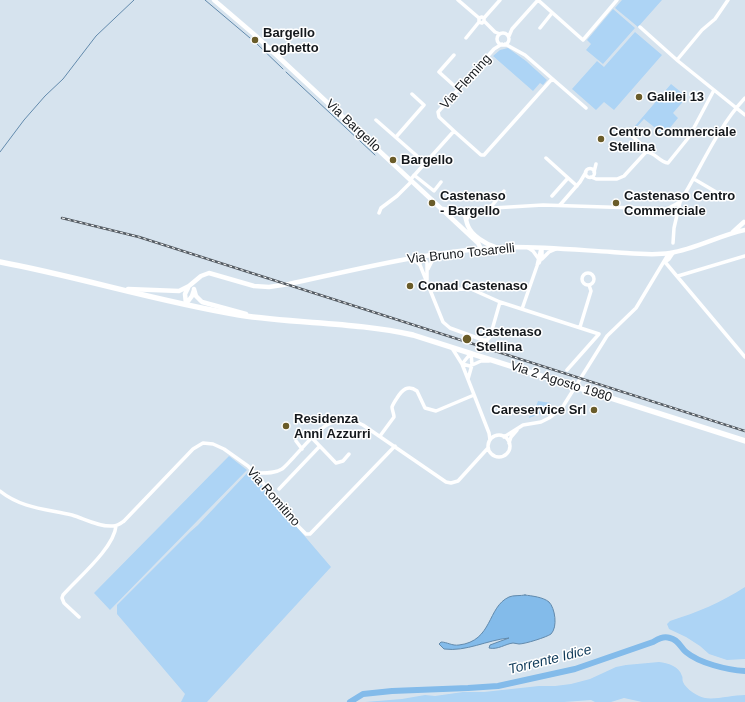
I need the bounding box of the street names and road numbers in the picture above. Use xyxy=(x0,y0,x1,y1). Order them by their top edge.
street label: Via Fleming xyxy=(437,51,495,113)
street label: Via Bargello xyxy=(322,96,384,156)
street label: Via Bruno Tosarelli xyxy=(406,241,516,267)
street label: Via 2 Agosto 1980 xyxy=(508,358,614,406)
street label: Via Romitino xyxy=(243,464,303,530)

